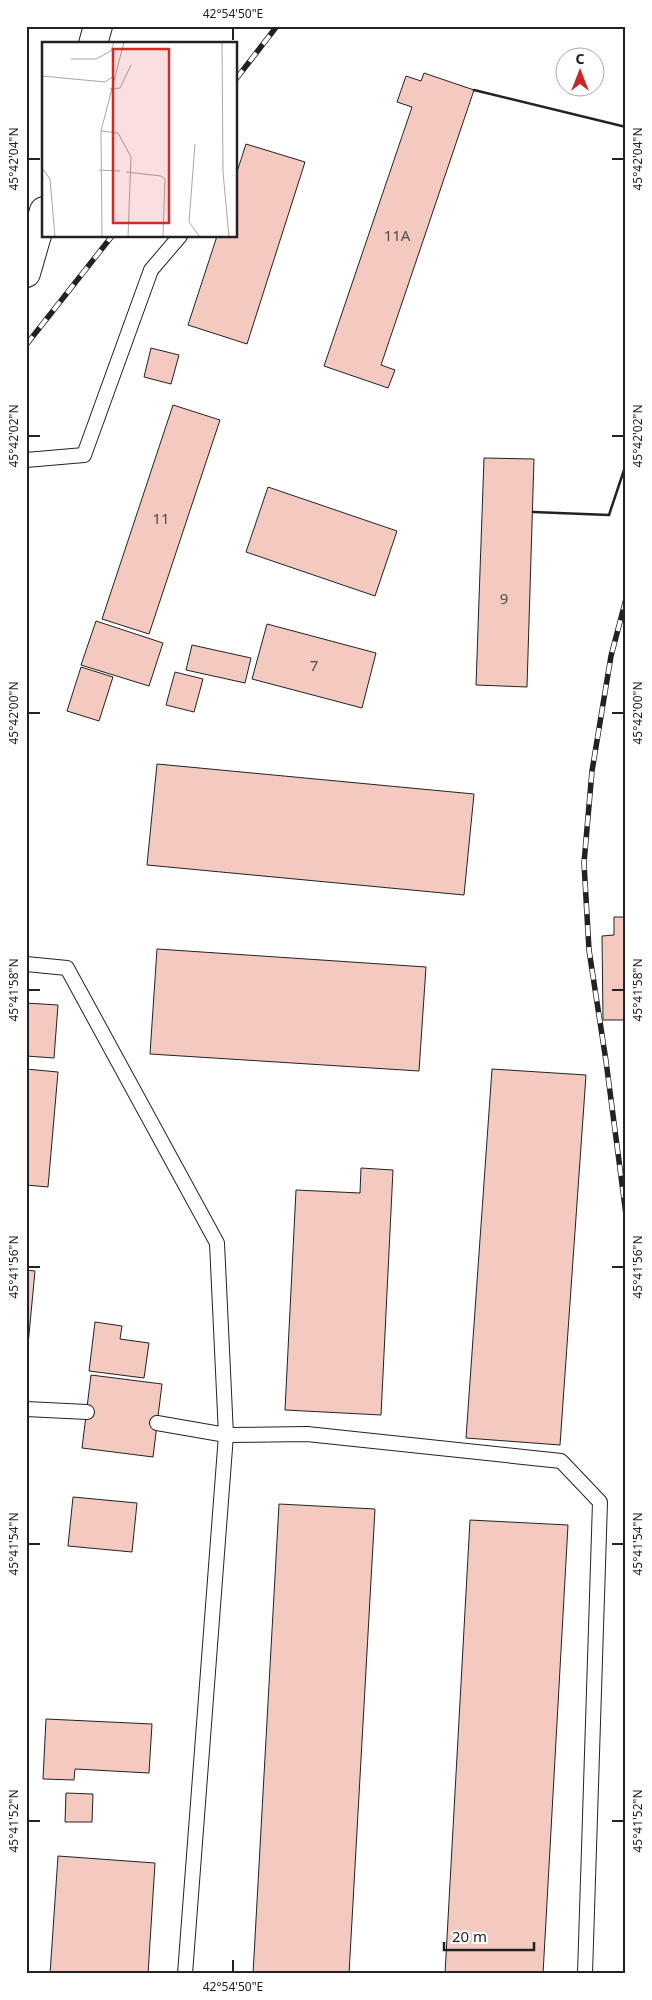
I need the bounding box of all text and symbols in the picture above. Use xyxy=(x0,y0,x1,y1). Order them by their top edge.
text: 42°54'50"E xyxy=(203,5,263,22)
inset map xyxy=(42,42,238,238)
north arrow xyxy=(554,48,604,98)
text: С xyxy=(575,49,585,68)
text: 45°42'04"N xyxy=(5,127,22,191)
text: 45°42'04"N xyxy=(629,127,646,191)
house number: 11А xyxy=(384,225,411,245)
text: 45°42'02"N xyxy=(5,404,22,468)
text: 45°42'02"N xyxy=(629,404,646,468)
house number: 11 xyxy=(152,508,170,528)
house number: 9 xyxy=(500,588,508,608)
house number: 7 xyxy=(310,655,318,675)
text: 45°42'00"N xyxy=(5,681,22,745)
text: 45°42'00"N xyxy=(629,681,646,745)
text: 45°41'58"N xyxy=(5,958,22,1022)
text: 45°41'58"N xyxy=(629,958,646,1022)
text: 45°41'56"N xyxy=(5,1235,22,1299)
text: 45°41'56"N xyxy=(629,1235,646,1299)
text: 45°41'54"N xyxy=(5,1512,22,1576)
text: 45°41'54"N xyxy=(629,1512,646,1576)
text: 45°41'52"N xyxy=(5,1789,22,1853)
text: 45°41'52"N xyxy=(629,1789,646,1853)
scale bar xyxy=(444,1920,534,1952)
text: 20 m xyxy=(452,1926,487,1946)
text: 42°54'50"E xyxy=(203,1978,263,1995)

